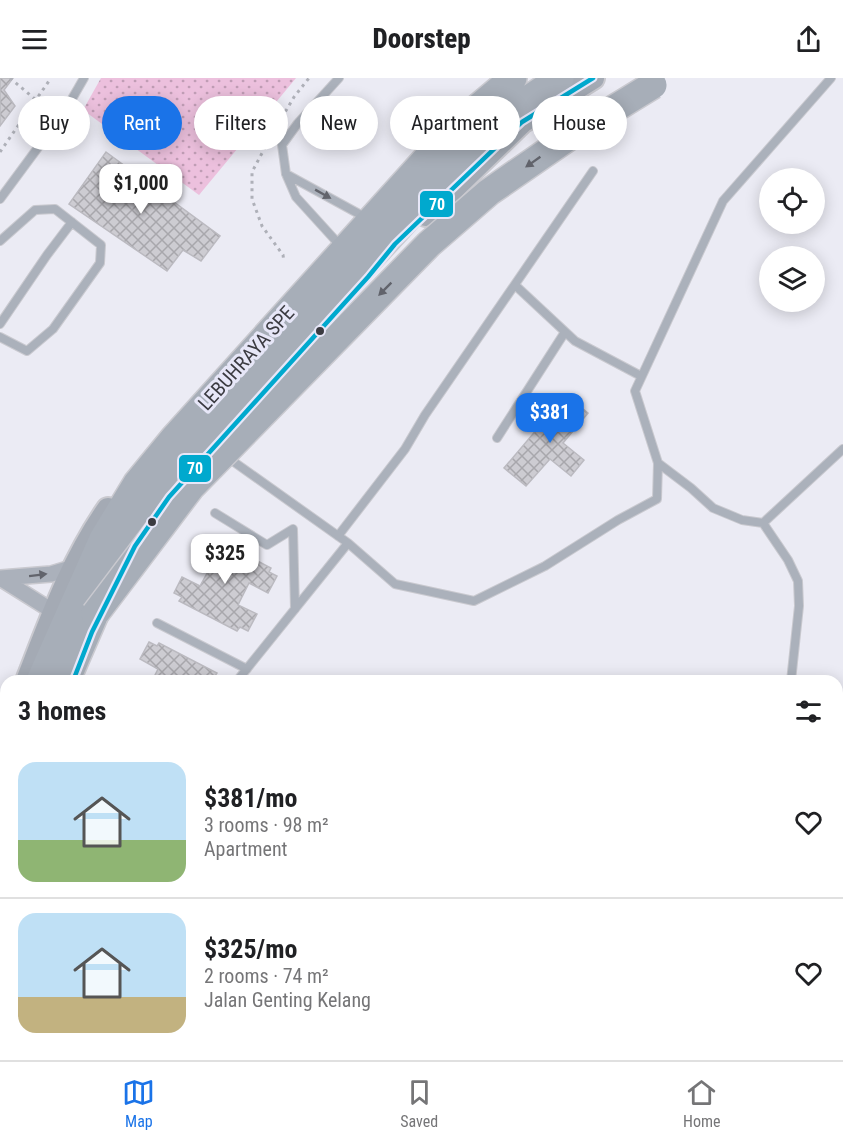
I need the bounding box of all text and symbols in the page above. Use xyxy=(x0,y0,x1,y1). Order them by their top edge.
icon: menu xyxy=(18,23,51,56)
text: Doorstep xyxy=(372,23,471,55)
icon: share xyxy=(792,23,825,56)
chip: Buy xyxy=(18,96,90,150)
chip: Rent xyxy=(102,96,182,150)
chip: Filters xyxy=(194,96,288,150)
chip: New xyxy=(300,96,378,150)
chip: Apartment xyxy=(390,96,520,150)
chip: House xyxy=(532,96,627,150)
one-way arrow xyxy=(525,156,541,168)
pin: $1,000 xyxy=(92,164,190,215)
map controls xyxy=(759,168,825,312)
button: locate xyxy=(759,168,825,234)
text: $1,000 xyxy=(113,171,169,195)
one-way arrow xyxy=(315,189,332,199)
line badge: 70 xyxy=(419,190,454,218)
text: 70 xyxy=(429,195,445,214)
button: layers xyxy=(759,246,825,312)
one-way arrow xyxy=(378,281,392,296)
street label: LEBUHRAYA SPE xyxy=(193,301,299,415)
unlabelled marker xyxy=(314,325,326,337)
pin: $381 xyxy=(514,393,586,444)
text: $381 xyxy=(530,400,570,424)
line badge: 70 xyxy=(178,454,212,483)
text: 70 xyxy=(187,459,203,478)
unlabelled marker xyxy=(146,516,158,528)
pin: $325 xyxy=(189,534,261,585)
text: $325 xyxy=(205,541,245,565)
one-way arrow xyxy=(29,571,48,580)
icon: filters xyxy=(792,695,825,728)
text: 3 homes xyxy=(18,696,106,726)
text: $381/mo xyxy=(204,783,297,813)
icon: home xyxy=(66,786,138,858)
icon: heart xyxy=(792,806,825,839)
text: 3 rooms · 98 m² xyxy=(204,813,329,837)
text: Apartment xyxy=(204,837,288,861)
text: $325/mo xyxy=(204,934,297,964)
icon: home xyxy=(66,937,138,1009)
icon: heart xyxy=(792,957,825,990)
text: 2 rooms · 74 m² xyxy=(204,964,329,988)
text: Jalan Genting Kelang xyxy=(204,988,371,1012)
tab: Map xyxy=(122,1076,155,1131)
tab: Saved xyxy=(400,1076,438,1131)
tab: Home xyxy=(683,1076,721,1131)

